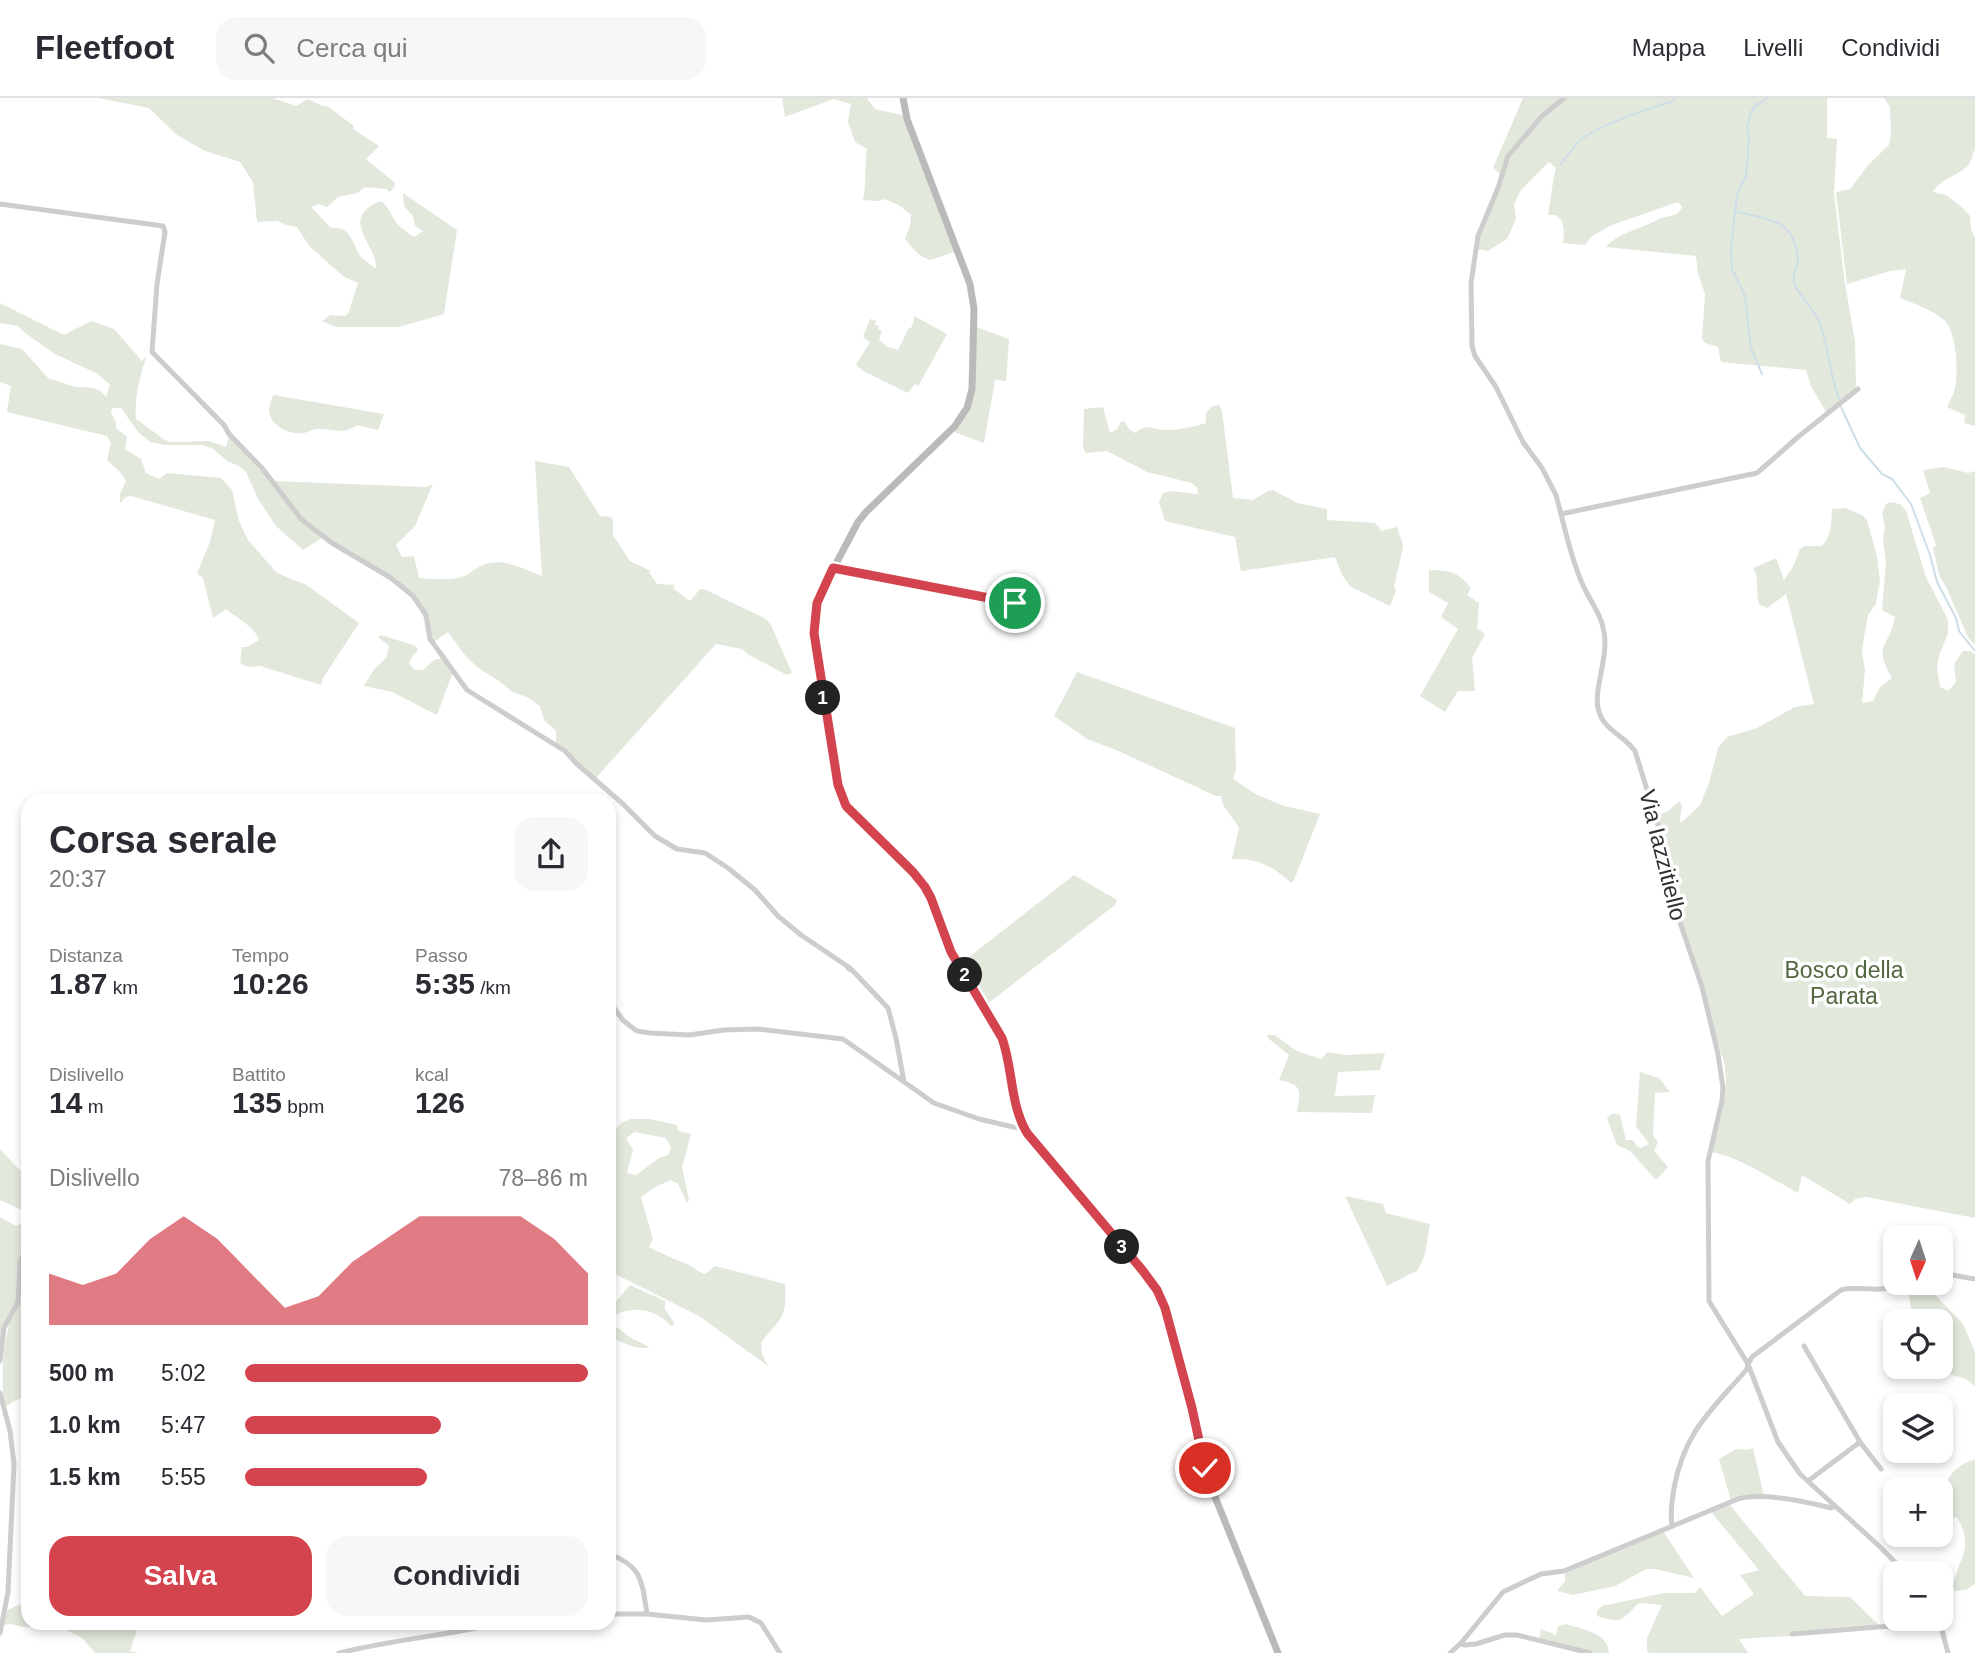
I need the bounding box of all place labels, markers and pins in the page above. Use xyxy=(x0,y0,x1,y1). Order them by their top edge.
pin xyxy=(985,573,1045,633)
pin: 1 xyxy=(806,680,840,716)
pin: 2 xyxy=(948,958,982,992)
pin: 3 xyxy=(1104,1230,1140,1264)
pin xyxy=(1175,1438,1235,1498)

